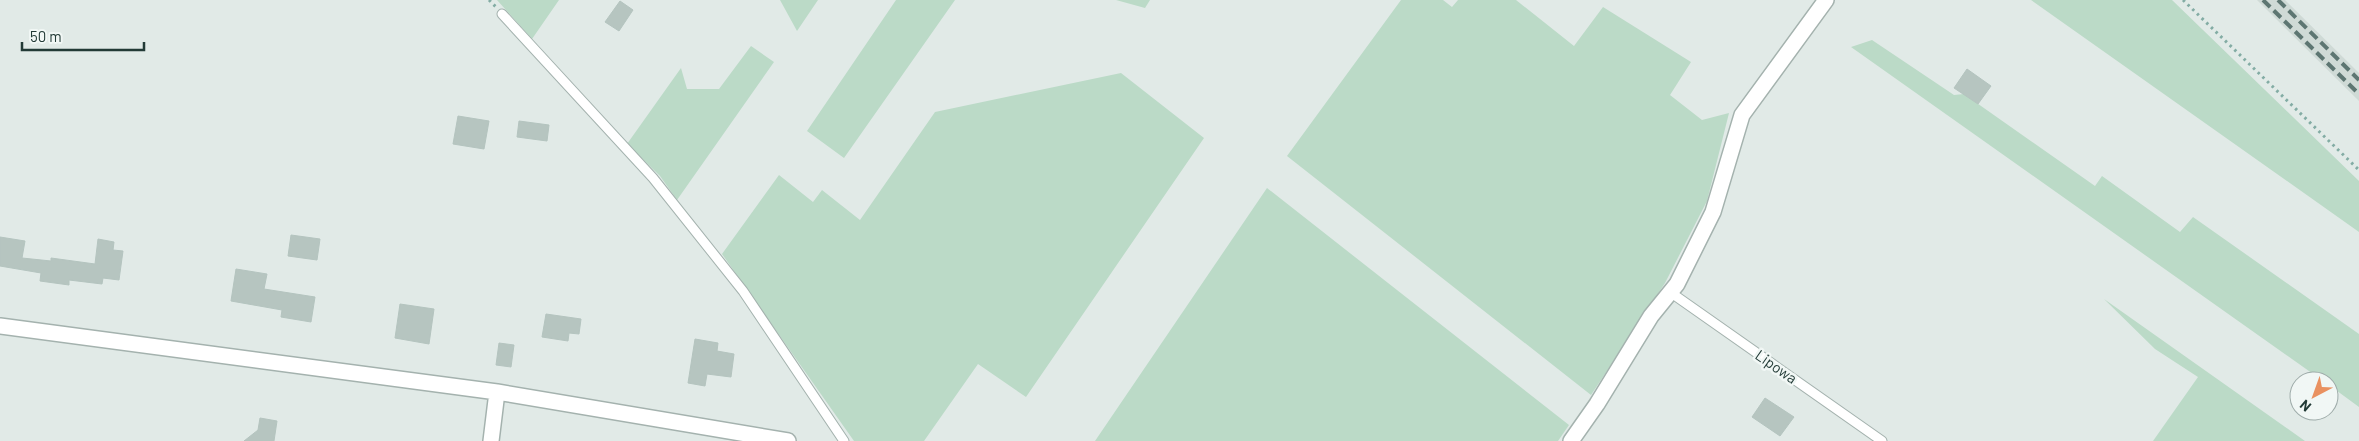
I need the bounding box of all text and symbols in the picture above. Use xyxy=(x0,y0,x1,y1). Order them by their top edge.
scale bar xyxy=(22,20,145,52)
text: 50 m xyxy=(30,27,62,45)
street label: Lipowa xyxy=(1752,345,1801,387)
north arrow xyxy=(2289,371,2339,421)
text: N xyxy=(2296,397,2314,416)

